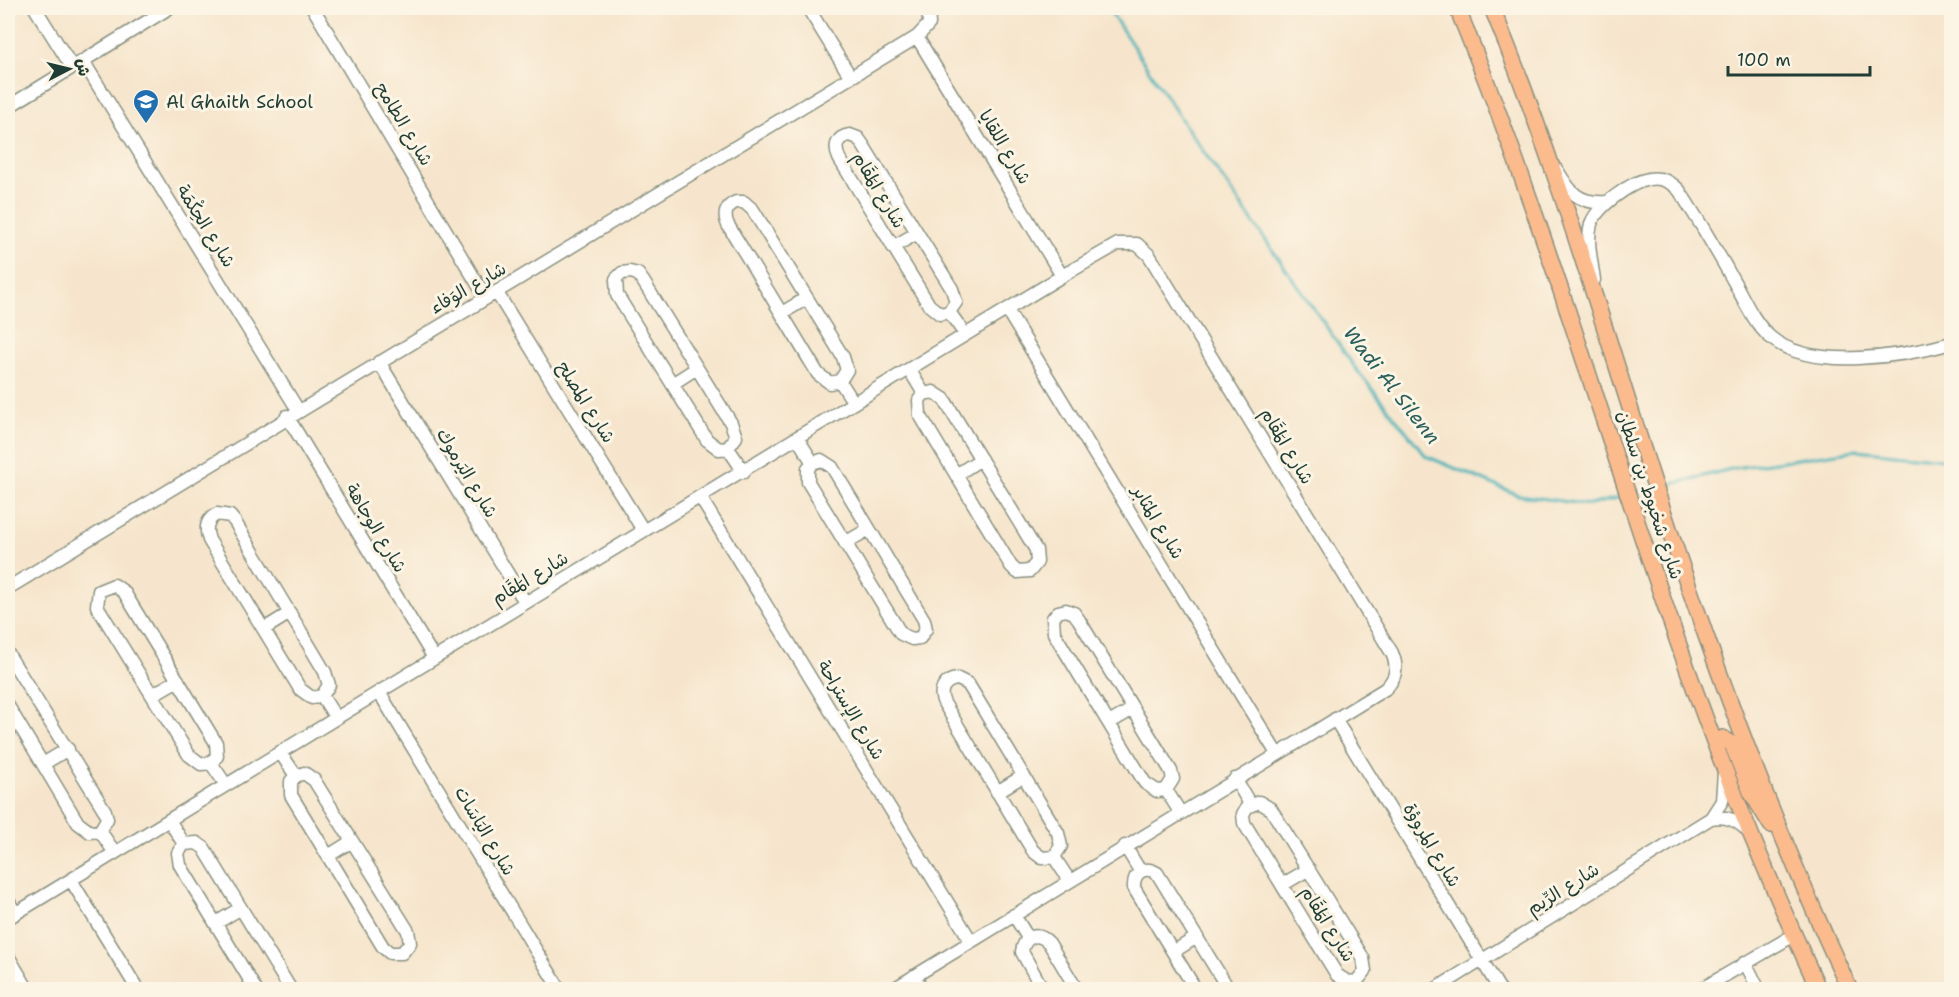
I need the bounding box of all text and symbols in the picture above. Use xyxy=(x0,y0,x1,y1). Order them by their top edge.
north arrow xyxy=(39,39,99,99)
scale bar xyxy=(1728,39,1870,77)
text: 100 m xyxy=(1737,48,1791,72)
text: ش xyxy=(72,57,95,77)
street label: شارع الطامح xyxy=(370,78,438,170)
school or university icon: Al Ghaith School xyxy=(131,87,161,125)
place label: Al Ghaith School xyxy=(166,90,313,114)
street label: شارع اللقايا xyxy=(973,105,1037,189)
street label: شارع المَقَام xyxy=(845,147,911,234)
street label: شارع الحِكْمَة xyxy=(171,180,241,272)
street label: شارع الوَفاء xyxy=(425,256,511,320)
water label: Wadi Al Silenn xyxy=(1338,321,1446,449)
street label: شارع المصلح xyxy=(551,357,621,447)
street label: شارع المَقَام xyxy=(1253,403,1319,490)
street label: شارع شخبوط بن سلطان xyxy=(1611,408,1689,582)
street label: شارع اليَرموك xyxy=(431,424,503,522)
street label: شارع الوجاهة xyxy=(340,479,412,577)
street label: شارع المثابر xyxy=(1125,479,1190,564)
street label: شارع المَقَام xyxy=(487,546,574,612)
street label: شارع الإستراحة xyxy=(812,656,890,764)
street label: شارع اليَاسَات xyxy=(449,782,521,880)
street label: شارع المروؤة xyxy=(1398,799,1466,891)
street label: شارع الرِّيم xyxy=(1522,857,1605,922)
street label: شارع المَقَام xyxy=(1294,882,1361,968)

